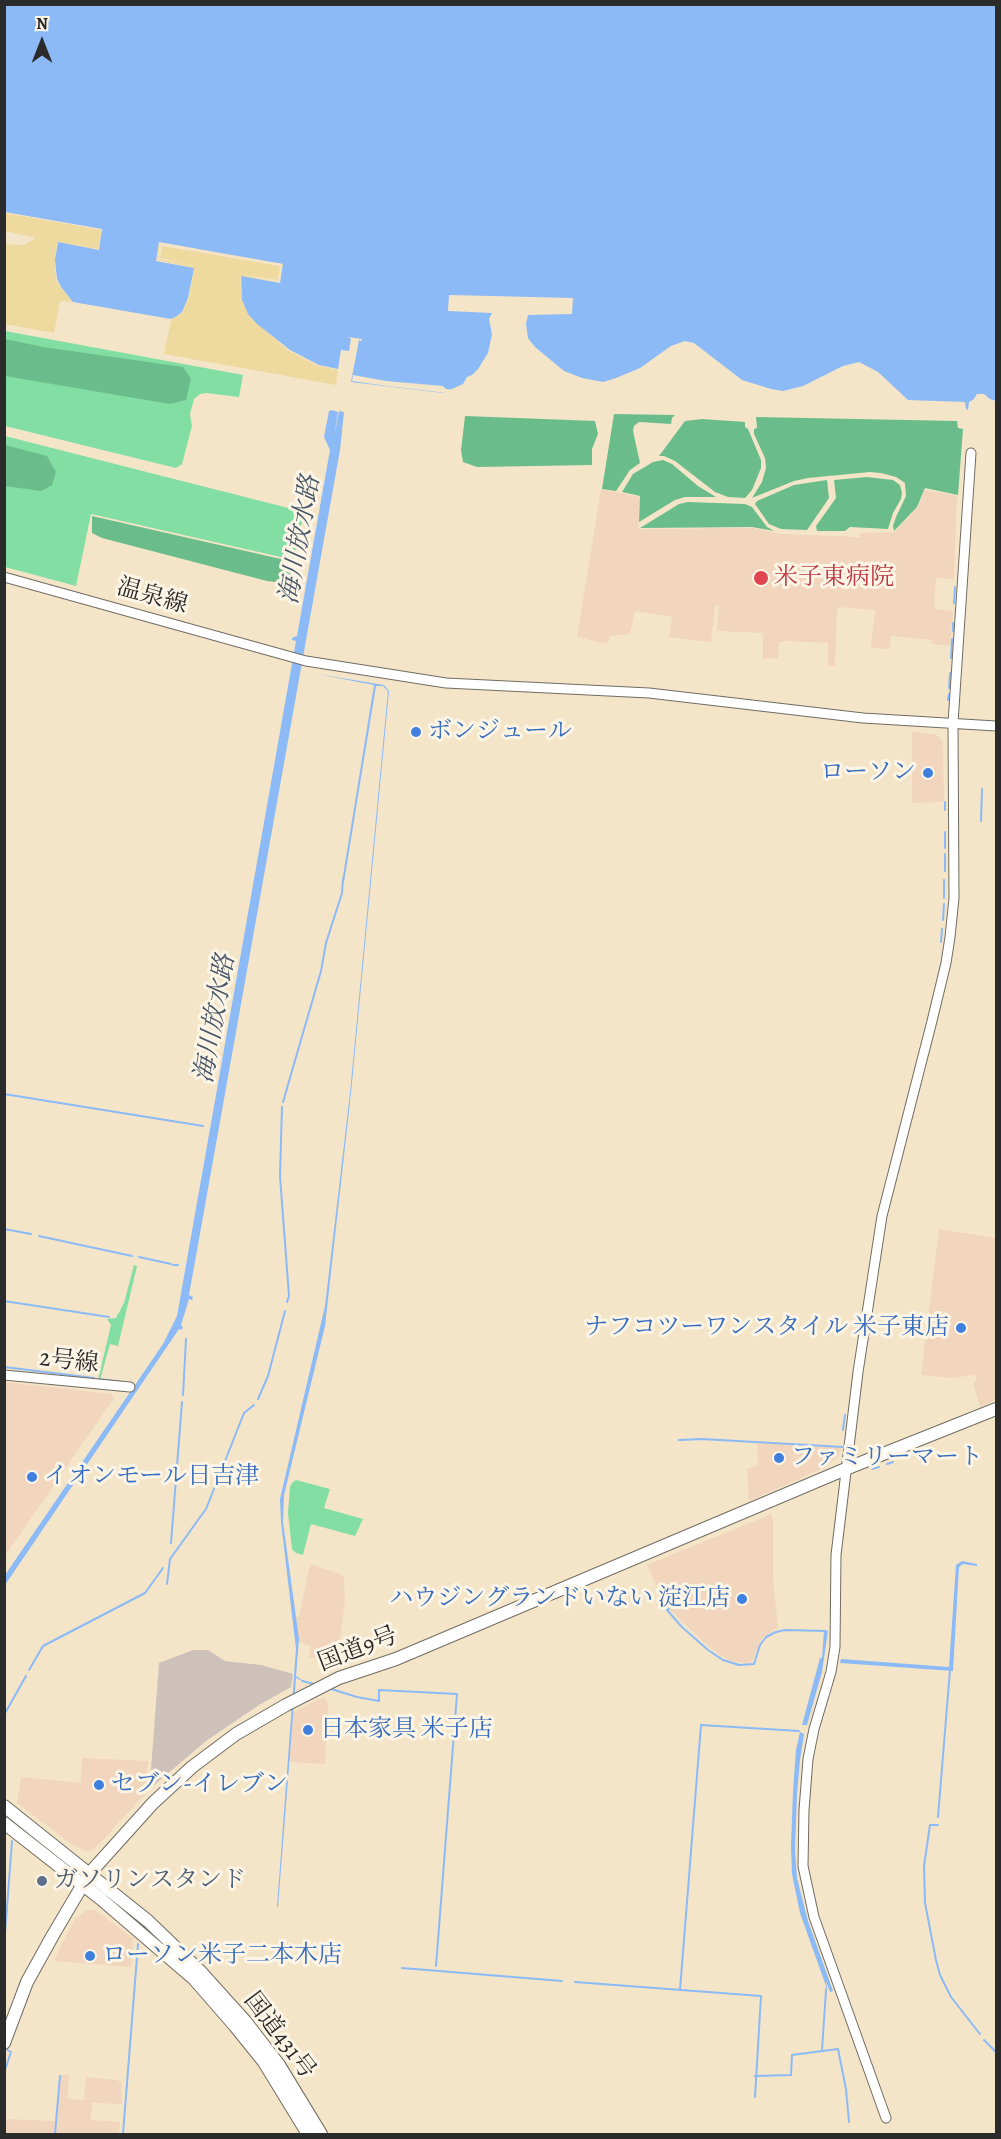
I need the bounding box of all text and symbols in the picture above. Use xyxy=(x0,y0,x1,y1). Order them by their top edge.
north arrow xyxy=(12,12,72,72)
text: N xyxy=(36,13,48,35)
water label: 海川放水路 xyxy=(274,473,328,607)
place label: 米子東病院 xyxy=(774,564,894,592)
marker: 米子東病院 xyxy=(752,569,770,587)
street label: 温泉線 xyxy=(113,573,191,621)
place label: ボンジュール xyxy=(428,718,572,746)
marker: ボンジュール xyxy=(409,725,423,739)
place label: ローソン xyxy=(820,759,916,787)
marker: ローソン xyxy=(921,766,935,780)
water label: 海川放水路 xyxy=(189,952,243,1086)
place label: ナフコツーワンスタイル 米子東店 xyxy=(584,1314,949,1342)
marker: ナフコツーワンスタイル 米子東店 xyxy=(954,1321,968,1335)
street label: 2号線 xyxy=(38,1345,100,1379)
place label: ファミリーマート xyxy=(791,1444,983,1472)
marker: ファミリーマート xyxy=(772,1451,786,1465)
place label: イオンモール日吉津 xyxy=(44,1463,259,1491)
marker: イオンモール日吉津 xyxy=(25,1470,39,1484)
place label: ハウジングランドいない 淀江店 xyxy=(389,1585,730,1613)
marker: ハウジングランドいない 淀江店 xyxy=(735,1592,749,1606)
street label: 国道9号 xyxy=(314,1622,402,1678)
place label: 日本家具 米子店 xyxy=(320,1716,493,1744)
marker: 日本家具 米子店 xyxy=(301,1723,315,1737)
place label: セブン-イレブン xyxy=(111,1771,288,1799)
marker: セブン-イレブン xyxy=(92,1778,106,1792)
place label: ガソリンスタンド xyxy=(54,1867,246,1895)
marker: ガソリンスタンド xyxy=(35,1874,49,1888)
place label: ローソン米子二本木店 xyxy=(102,1942,342,1970)
marker: ローソン米子二本木店 xyxy=(83,1949,97,1963)
street label: 国道431号 xyxy=(237,1987,321,2085)

